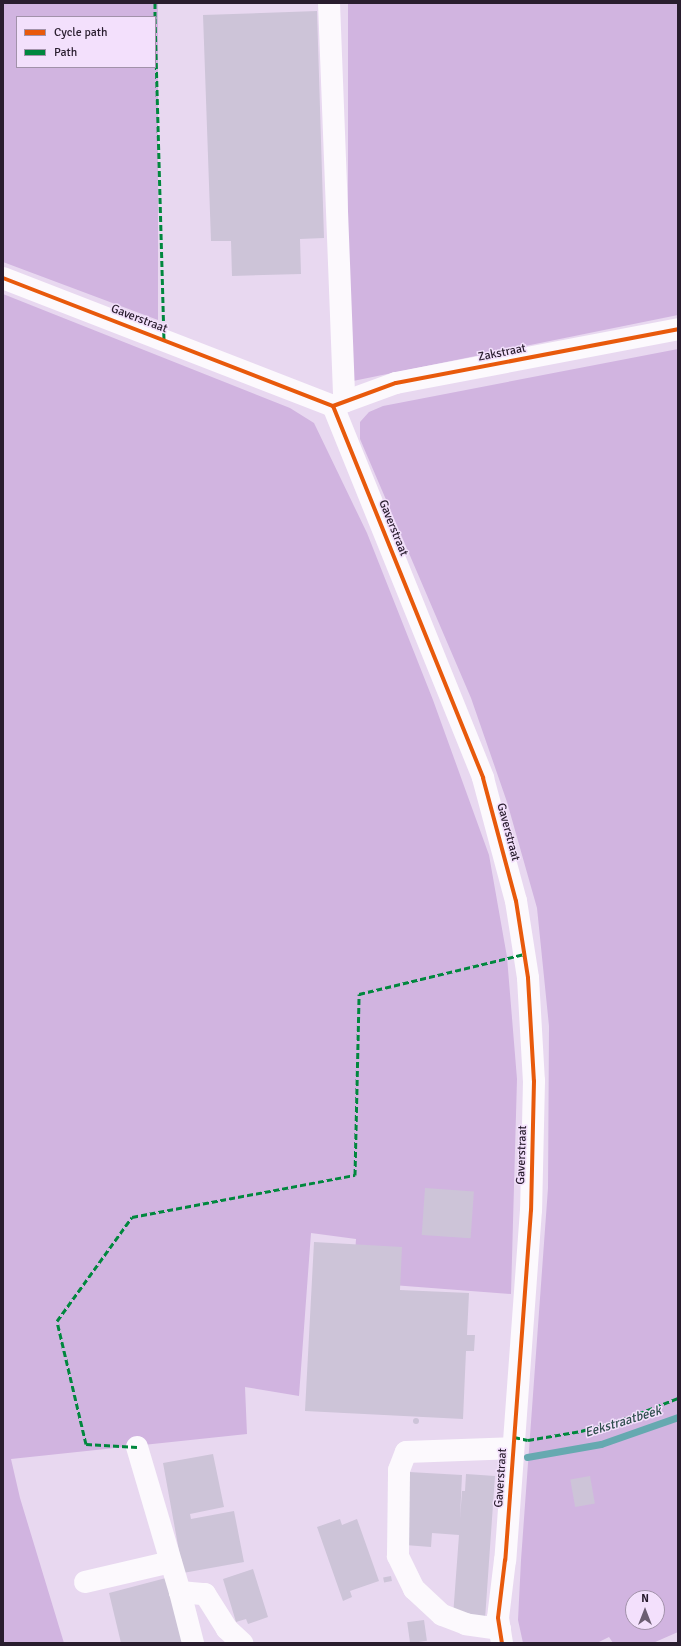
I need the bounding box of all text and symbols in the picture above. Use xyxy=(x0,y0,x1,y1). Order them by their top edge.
legend xyxy=(16,16,156,68)
text: Cycle path xyxy=(54,25,107,40)
text: Path xyxy=(54,45,77,60)
street label: Gaverstraat xyxy=(109,302,169,336)
street label: Zakstraat xyxy=(477,341,527,365)
street label: Gaverstraat xyxy=(375,498,411,558)
street label: Gaverstraat xyxy=(493,801,523,863)
street label: Gaverstraat xyxy=(514,1125,530,1185)
water label: Eekstraatbeek xyxy=(583,1403,663,1441)
street label: Gaverstraat xyxy=(492,1448,510,1508)
north arrow xyxy=(625,1590,665,1630)
text: N xyxy=(641,1592,649,1605)

